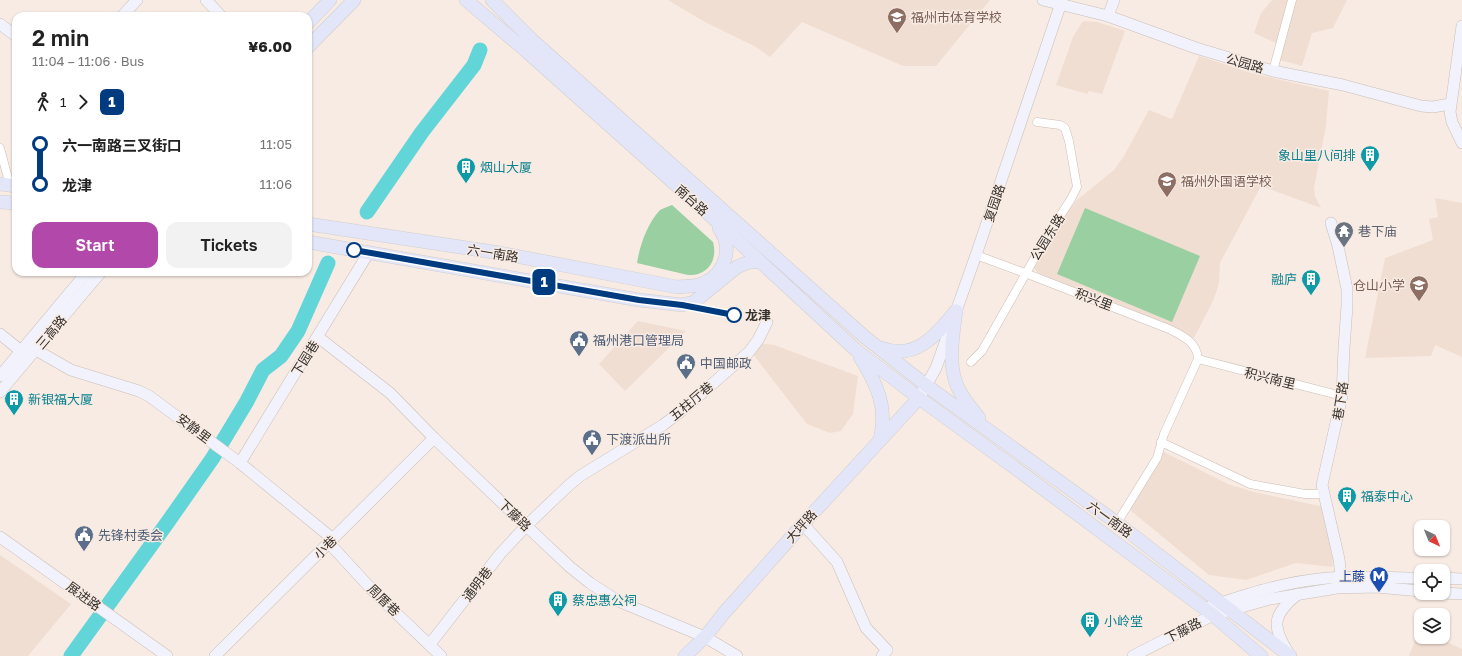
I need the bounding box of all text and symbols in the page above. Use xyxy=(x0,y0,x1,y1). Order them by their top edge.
school or university icon: 福州市体育学校 xyxy=(886,6,908,34)
place label: 福州市体育学校 xyxy=(911,9,1002,25)
text: 2 min xyxy=(32,24,89,51)
text: ¥6.00 xyxy=(248,37,292,55)
street label: 公园路 xyxy=(1224,50,1266,76)
text: 11:04 – 11:06 · Bus xyxy=(32,53,144,69)
icon: walk xyxy=(32,91,54,113)
icon: forward xyxy=(72,91,94,113)
text: 1 xyxy=(108,93,116,110)
text: 1 xyxy=(60,94,66,110)
text: 六一南路三叉街口 xyxy=(62,136,182,154)
text: 11:05 xyxy=(260,136,292,152)
building icon: 象山里八间排 xyxy=(1359,144,1381,172)
place label: 象山里八间排 xyxy=(1278,147,1356,163)
building icon: 烟山大厦 xyxy=(455,156,477,184)
place label: 烟山大厦 xyxy=(480,159,532,175)
school or university icon: 福州外国语学校 xyxy=(1156,170,1178,198)
place label: 福州外国语学校 xyxy=(1181,173,1272,189)
text: 龙津 xyxy=(62,176,92,194)
text: 11:06 xyxy=(260,176,292,192)
street label: 南台路 xyxy=(672,181,712,219)
street label: 复园路 xyxy=(980,182,1008,224)
street label: 公园东路 xyxy=(1026,211,1068,263)
temple icon: 巷下庙 xyxy=(1333,220,1355,248)
button: Start xyxy=(32,222,158,268)
button: Tickets xyxy=(166,222,292,268)
place label: 巷下庙 xyxy=(1358,223,1397,239)
street label: 六一南路 xyxy=(466,241,520,265)
unlabelled marker xyxy=(346,242,362,258)
building icon: 融庐 xyxy=(1300,268,1322,296)
line badge: 1 xyxy=(531,269,557,295)
place label: 融庐 xyxy=(1271,271,1297,287)
text: 1 xyxy=(540,273,548,290)
school or university icon: 仓山小学 xyxy=(1408,274,1430,302)
place label: 仓山小学 xyxy=(1353,277,1405,293)
street label: 积兴里 xyxy=(1073,285,1115,313)
marker: 龙津 xyxy=(726,307,742,323)
place label: 龙津 xyxy=(745,307,771,323)
street label: 三高路 xyxy=(32,312,70,352)
public building icon: 福州港口管理局 xyxy=(568,329,590,357)
place label: 福州港口管理局 xyxy=(593,332,684,348)
street label: 下园巷 xyxy=(288,337,322,379)
public building icon: 中国邮政 xyxy=(675,352,697,380)
place label: 中国邮政 xyxy=(700,355,752,371)
street label: 积兴南里 xyxy=(1243,364,1297,392)
street label: 五柱厅巷 xyxy=(666,378,716,424)
street label: 巷下路 xyxy=(1329,380,1351,422)
building icon: 新银福大厦 xyxy=(3,388,25,416)
place label: 新银福大厦 xyxy=(28,391,93,407)
street label: 安静里 xyxy=(174,410,214,446)
public building icon: 下渡派出所 xyxy=(581,428,603,456)
place label: 下渡派出所 xyxy=(606,431,671,447)
building icon: 福泰中心 xyxy=(1336,485,1358,513)
place label: 福泰中心 xyxy=(1361,488,1413,504)
street label: 下藤路 xyxy=(495,496,535,534)
street label: 六一南路 xyxy=(1084,497,1136,541)
street label: 大坪路 xyxy=(782,506,820,546)
north arrow xyxy=(1414,520,1450,556)
map controls xyxy=(1414,520,1450,644)
public building icon: 先锋村委会 xyxy=(73,524,95,552)
place label: 先锋村委会 xyxy=(98,527,163,543)
street label: 小巷 xyxy=(310,532,340,562)
street label: 通明巷 xyxy=(459,564,495,604)
button: locate xyxy=(1414,564,1450,600)
metro station icon: 上藤 xyxy=(1368,565,1390,593)
place label: 上藤 xyxy=(1339,568,1365,584)
street label: 展进路 xyxy=(64,578,104,614)
street label: 周厝巷 xyxy=(364,581,404,619)
building icon: 蔡忠惠公祠 xyxy=(547,589,569,617)
place label: 蔡忠惠公祠 xyxy=(572,592,637,608)
button: layers xyxy=(1414,608,1450,644)
building icon: 小岭堂 xyxy=(1079,610,1101,638)
place label: 小岭堂 xyxy=(1104,613,1143,629)
street label: 下藤路 xyxy=(1162,614,1204,646)

